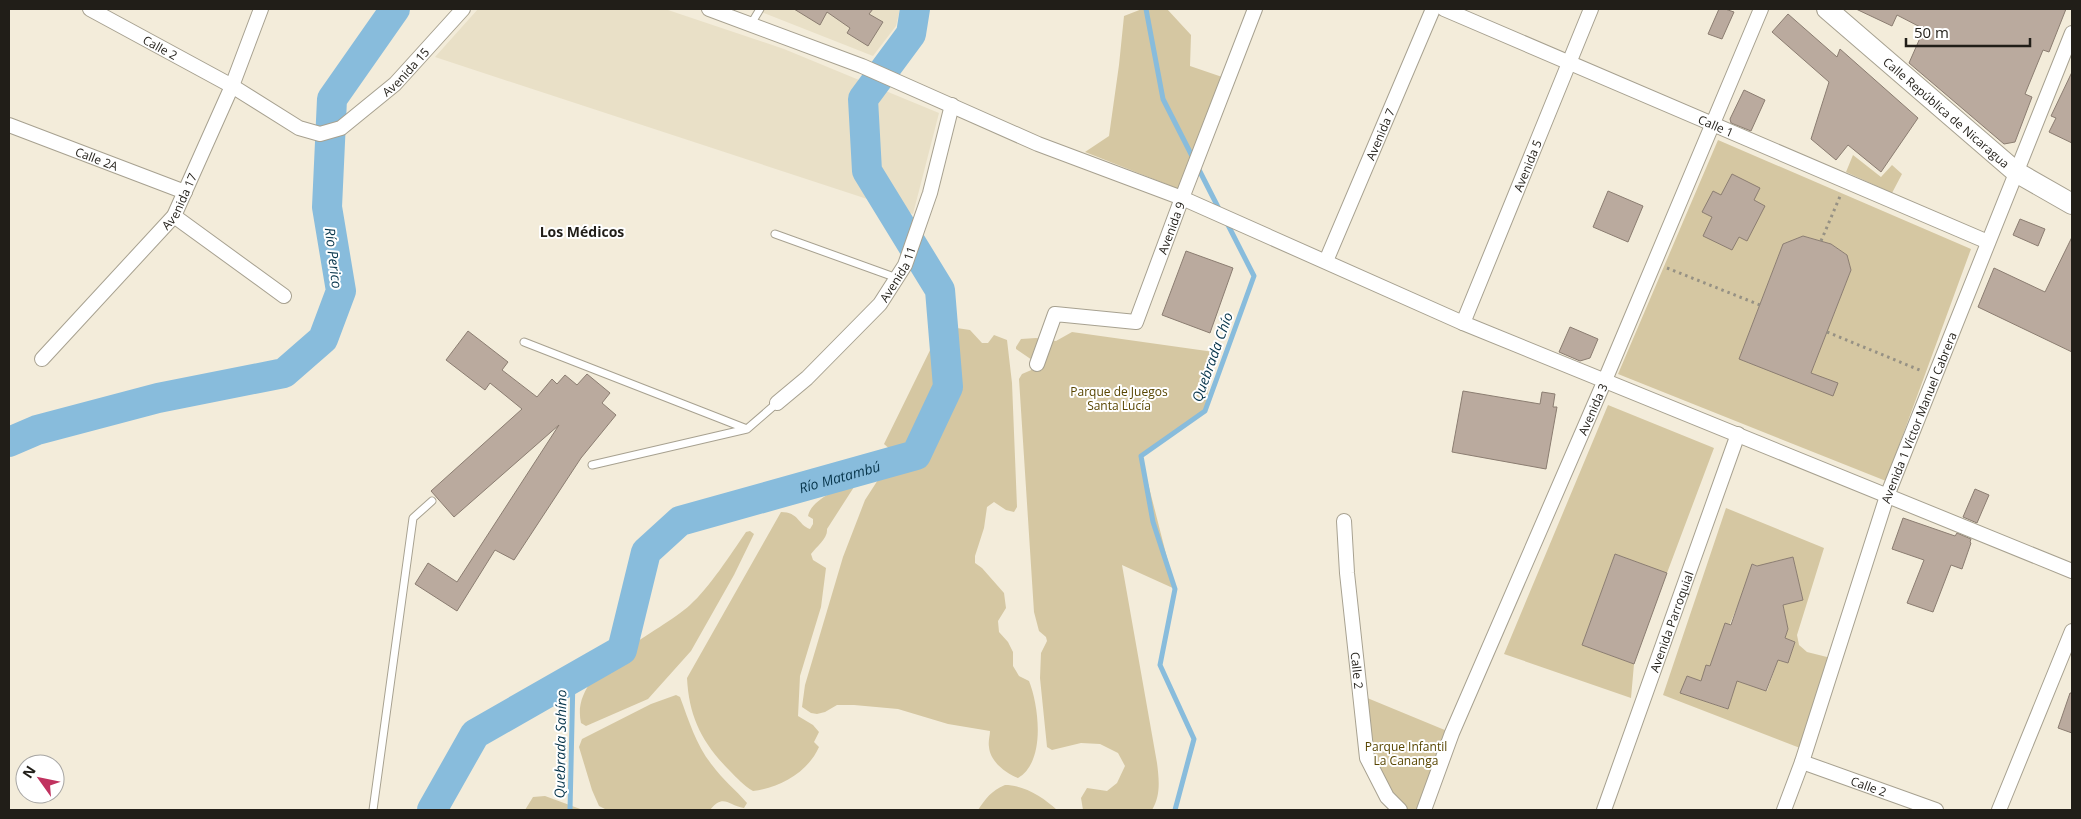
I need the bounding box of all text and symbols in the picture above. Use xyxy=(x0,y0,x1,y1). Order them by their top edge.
scale bar xyxy=(1906,15,2030,47)
text: 50 m xyxy=(1914,22,1949,42)
street label: Calle 2 xyxy=(140,31,181,63)
street label: Avenida 15 xyxy=(378,43,433,100)
street label: Calle República de Nicaragua xyxy=(1880,53,2013,171)
street label: Avenida 7 xyxy=(1361,105,1399,162)
street label: Calle 1 xyxy=(1696,110,1736,141)
street label: Avenida 5 xyxy=(1509,137,1545,194)
street label: Calle 2A xyxy=(73,143,121,174)
street label: Avenida 17 xyxy=(157,170,201,233)
street label: Avenida 9 xyxy=(1153,199,1188,256)
district label: Los Médicos xyxy=(540,222,624,241)
water label: Río Perico xyxy=(321,226,347,290)
street label: Avenida 11 xyxy=(875,244,919,305)
water label: Quebrada Chío xyxy=(1187,309,1237,404)
street label: Avenida 1 Víctor Manuel Cabrera xyxy=(1877,329,1960,505)
street label: Avenida 3 xyxy=(1574,380,1611,438)
park label: Parque de Juegos Santa Lucía xyxy=(1070,383,1168,414)
water label: Río Matambú xyxy=(797,456,882,497)
street label: Avenida Parroquial xyxy=(1645,569,1697,674)
street label: Calle 2 xyxy=(1347,651,1368,690)
water label: Quebrada Sahíno xyxy=(550,689,570,799)
park label: Parque Infantil La Cananga xyxy=(1365,738,1447,769)
north arrow xyxy=(15,754,65,804)
text: N xyxy=(18,762,40,782)
street label: Calle 2 xyxy=(1849,772,1889,800)

